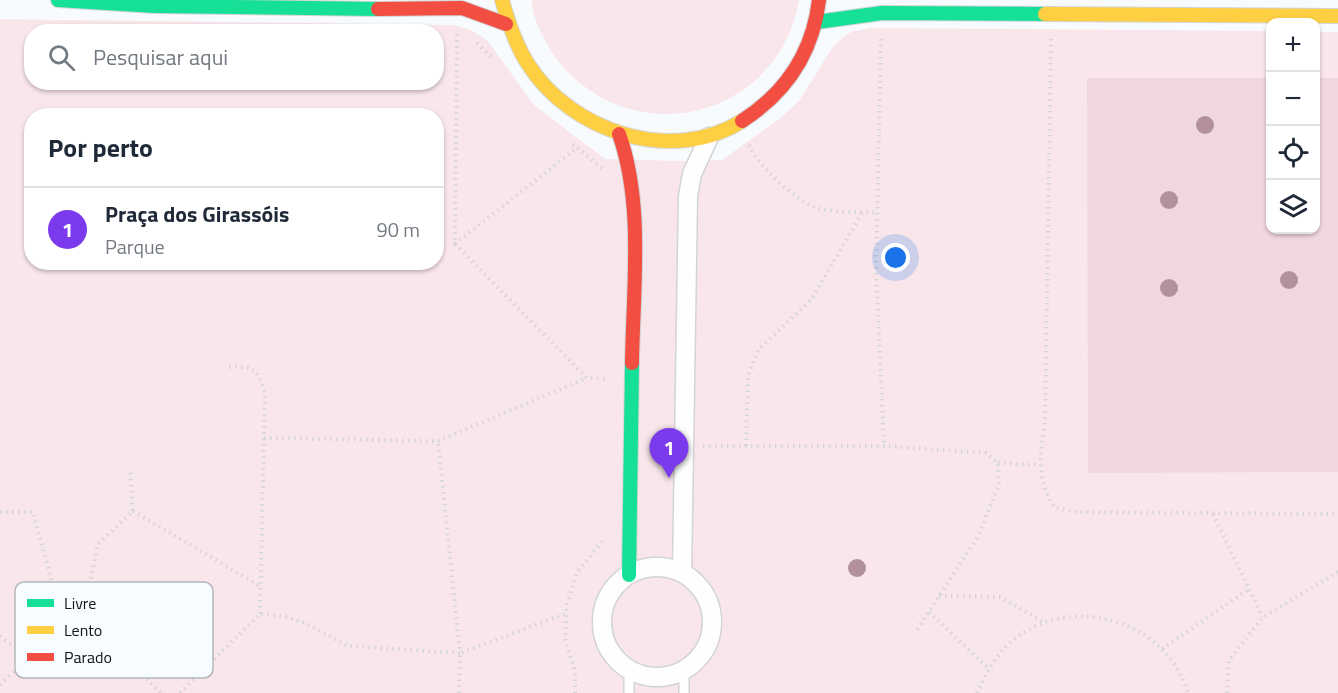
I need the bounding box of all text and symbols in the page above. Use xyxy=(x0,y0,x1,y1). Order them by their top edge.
map controls xyxy=(1266,18,1320,234)
button: + xyxy=(1266,18,1320,72)
search box xyxy=(24,24,444,90)
text: Pesquisar aqui xyxy=(93,40,228,74)
icon: search xyxy=(45,41,78,74)
button: − xyxy=(1266,72,1320,126)
button: locate xyxy=(1266,126,1320,180)
text: Por perto xyxy=(48,128,153,167)
button: layers xyxy=(1266,180,1320,234)
text: Praça dos Girassóis xyxy=(105,197,289,231)
text: 1 xyxy=(62,214,73,245)
text: 90 m xyxy=(376,214,420,245)
text: Parque xyxy=(105,231,165,262)
your location xyxy=(881,243,910,272)
pin: 1 xyxy=(650,428,688,478)
legend xyxy=(15,582,213,678)
text: Livre xyxy=(64,591,96,615)
text: Lento xyxy=(64,618,102,642)
text: Parado xyxy=(64,645,112,669)

